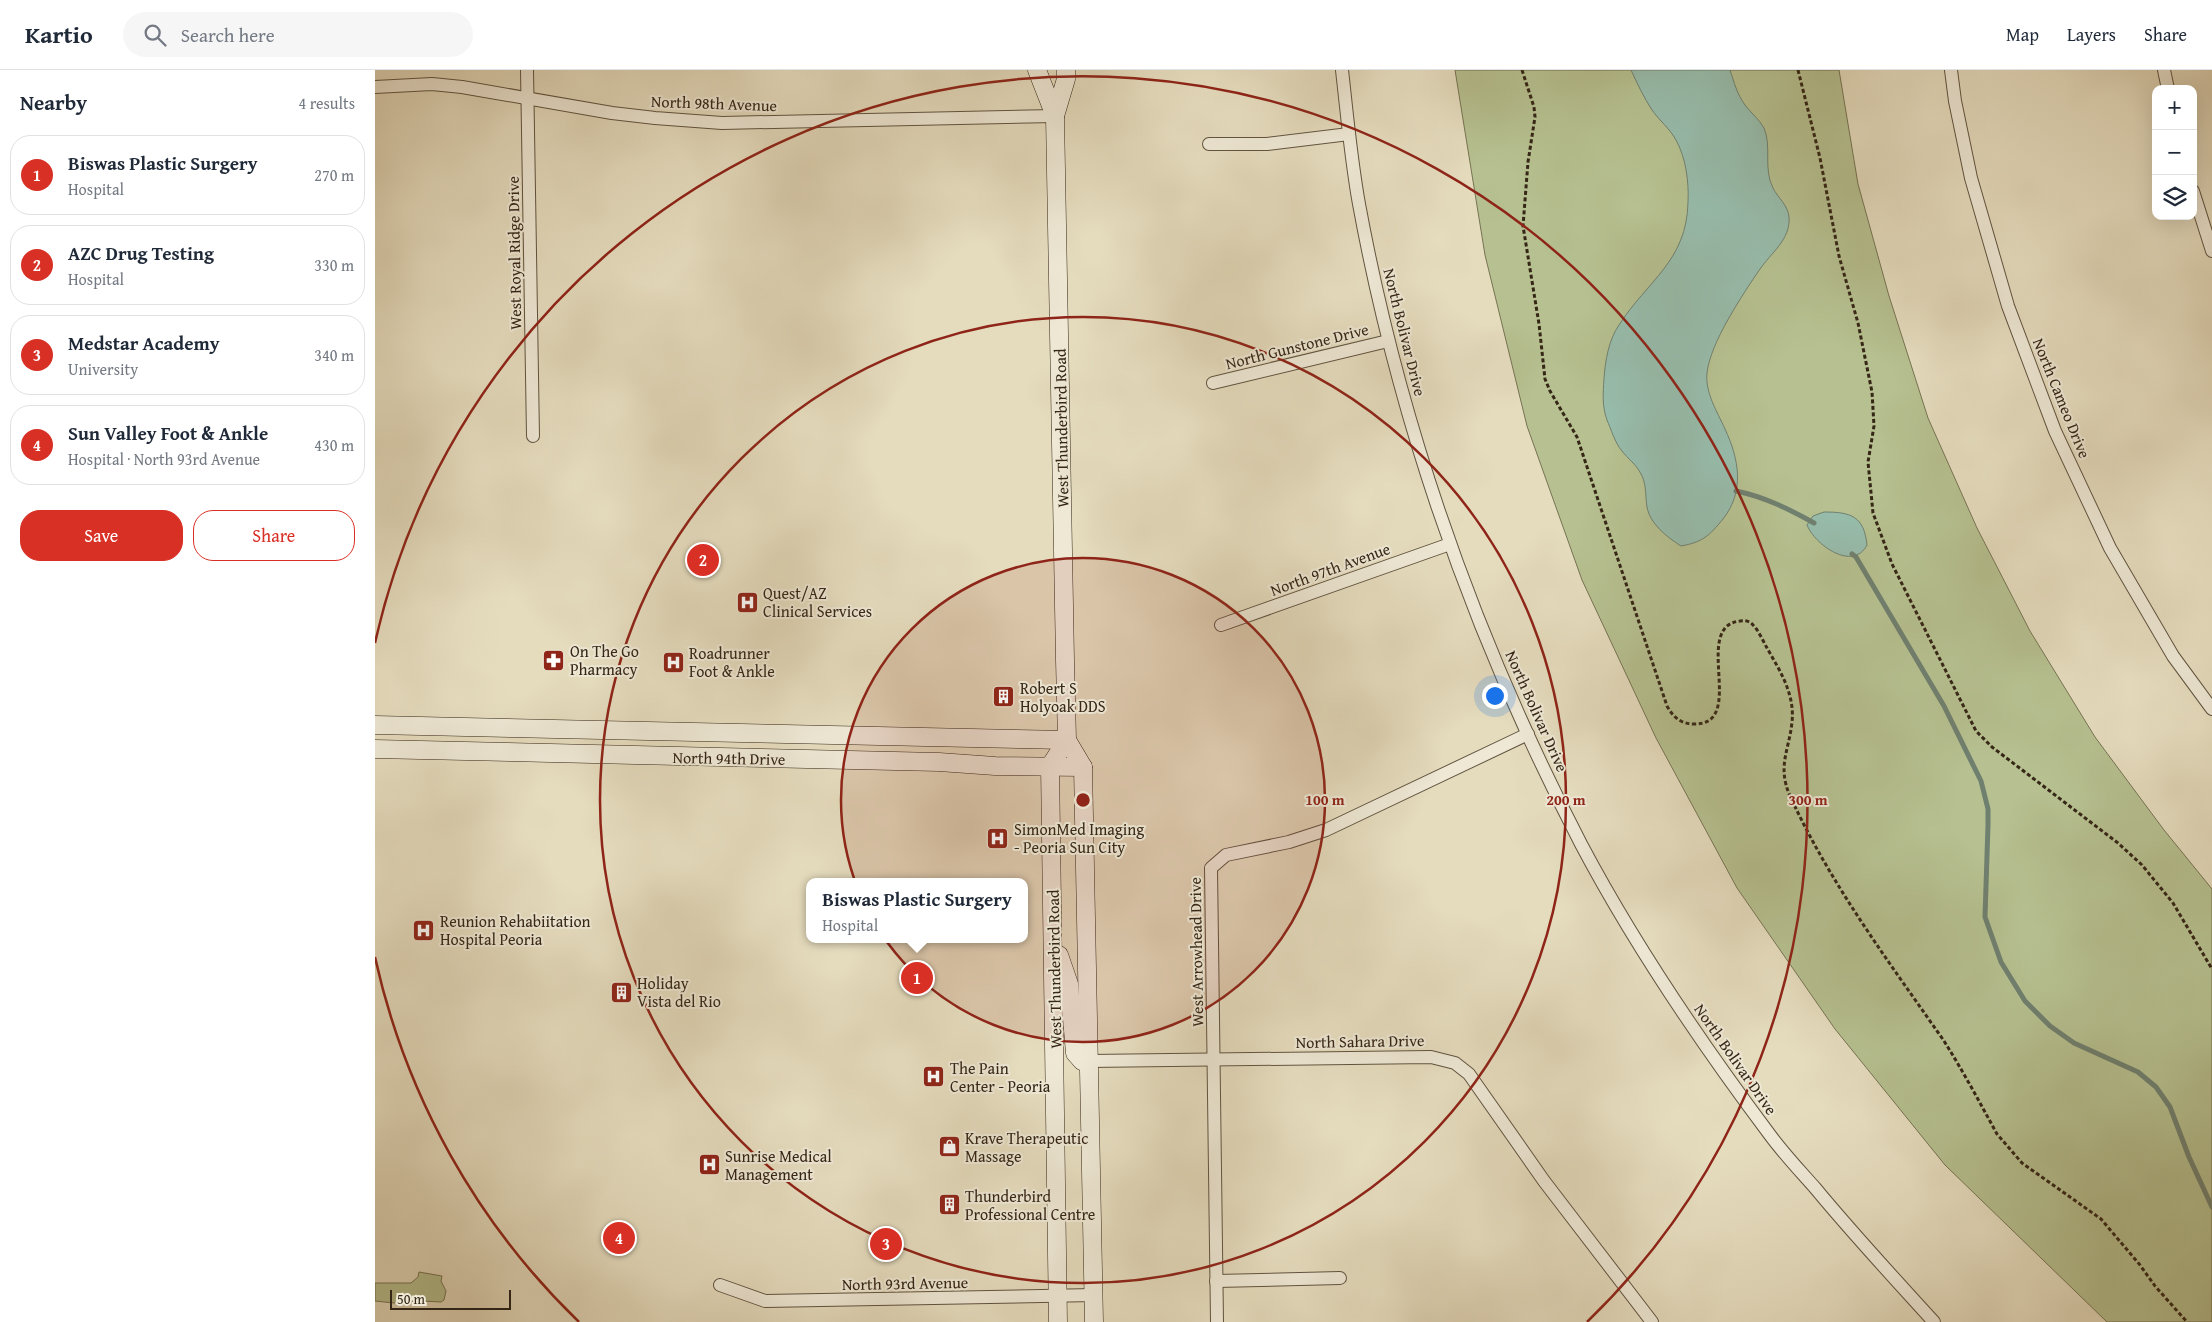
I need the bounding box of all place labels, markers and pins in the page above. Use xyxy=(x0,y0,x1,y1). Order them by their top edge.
pin: 2 xyxy=(687,541,719,579)
place label: Quest/AZ Clinical Services xyxy=(763,581,872,623)
hospital icon: Quest/AZ Clinical Services xyxy=(735,590,759,614)
place label: On The Go Pharmacy xyxy=(570,639,639,681)
place label: Roadrunner Foot & Ankle xyxy=(689,641,775,683)
pharmacy icon: On The Go Pharmacy xyxy=(542,648,566,672)
hospital icon: Roadrunner Foot & Ankle xyxy=(661,650,685,674)
place label: Robert S Holyoak DDS xyxy=(1020,676,1106,718)
building icon: Robert S Holyoak DDS xyxy=(992,685,1016,709)
centre of rings xyxy=(1074,791,1092,809)
place label: SimonMed Imaging - Peoria Sun City xyxy=(1014,817,1144,859)
hospital icon: SimonMed Imaging - Peoria Sun City xyxy=(986,826,1010,850)
place label: Reunion Rehabiitation Hospital Peoria xyxy=(440,909,591,951)
hospital icon: Reunion Rehabiitation Hospital Peoria xyxy=(412,918,436,942)
pin: 1 xyxy=(901,959,933,997)
place label: Holiday Vista del Rio xyxy=(637,971,721,1013)
building icon: Holiday Vista del Rio xyxy=(609,980,633,1004)
place label: The Pain Center - Peoria xyxy=(950,1056,1051,1098)
hospital icon: The Pain Center - Peoria xyxy=(922,1065,946,1089)
place label: Krave Therapeutic Massage xyxy=(965,1126,1088,1168)
shop icon: Krave Therapeutic Massage xyxy=(937,1135,961,1159)
place label: Sunrise Medical Management xyxy=(725,1144,832,1186)
hospital icon: Sunrise Medical Management xyxy=(697,1153,721,1177)
place label: Thunderbird Professional Centre xyxy=(965,1184,1095,1226)
building icon: Thunderbird Professional Centre xyxy=(937,1193,961,1217)
pin: 4 xyxy=(603,1219,635,1257)
pin: 3 xyxy=(870,1225,902,1263)

